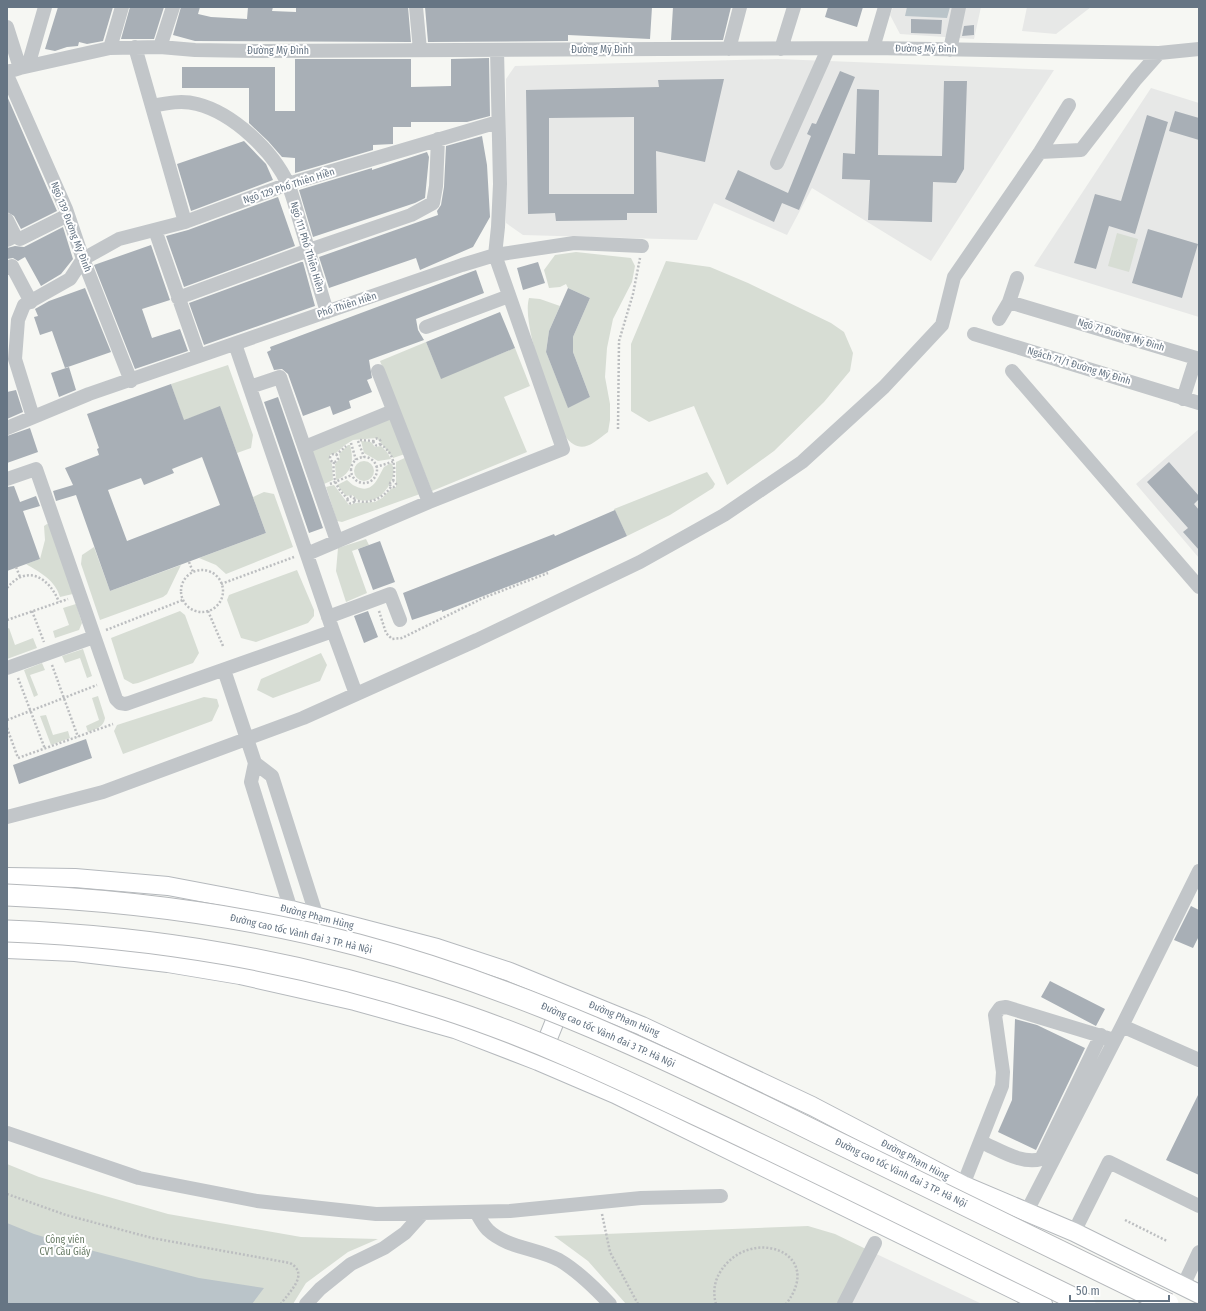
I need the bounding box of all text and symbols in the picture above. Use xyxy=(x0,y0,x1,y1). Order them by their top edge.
street label: Đường Mỹ Đình xyxy=(895,41,957,56)
street label: Đường Mỹ Đình xyxy=(571,43,633,56)
street label: Đường Mỹ Đình xyxy=(247,44,309,57)
street label: Ngõ 129 Phố Thiên Hiền xyxy=(241,165,336,206)
street label: Ngõ 139 Đường Mỹ Đình xyxy=(48,180,95,274)
street label: Ngõ 111 Phố Thiên Hiền xyxy=(288,200,327,294)
street label: Phố Thiên Hiền xyxy=(316,289,378,320)
street label: Ngõ 71 Đường Mỹ Đình xyxy=(1076,315,1166,354)
street label: Ngách 71/1 Đường Mỹ Đình xyxy=(1026,344,1132,387)
street label: Đường Phạm Hùng xyxy=(279,901,356,932)
street label: Đường cao tốc Vành đai 3 TP. Hà Nội xyxy=(229,911,373,956)
street label: Đường Phạm Hùng xyxy=(587,998,662,1039)
street label: Đường cao tốc Vành đai 3 TP. Hà Nội xyxy=(539,999,677,1070)
street label: Đường cao tốc Vành đai 3 TP. Hà Nội xyxy=(833,1135,969,1210)
street label: Đường Phạm Hùng xyxy=(879,1136,952,1183)
park label: Công viên CV1 Cầu Giấy xyxy=(39,1234,91,1258)
scale bar xyxy=(1070,1277,1169,1303)
text: 50 m xyxy=(1076,1284,1100,1298)

